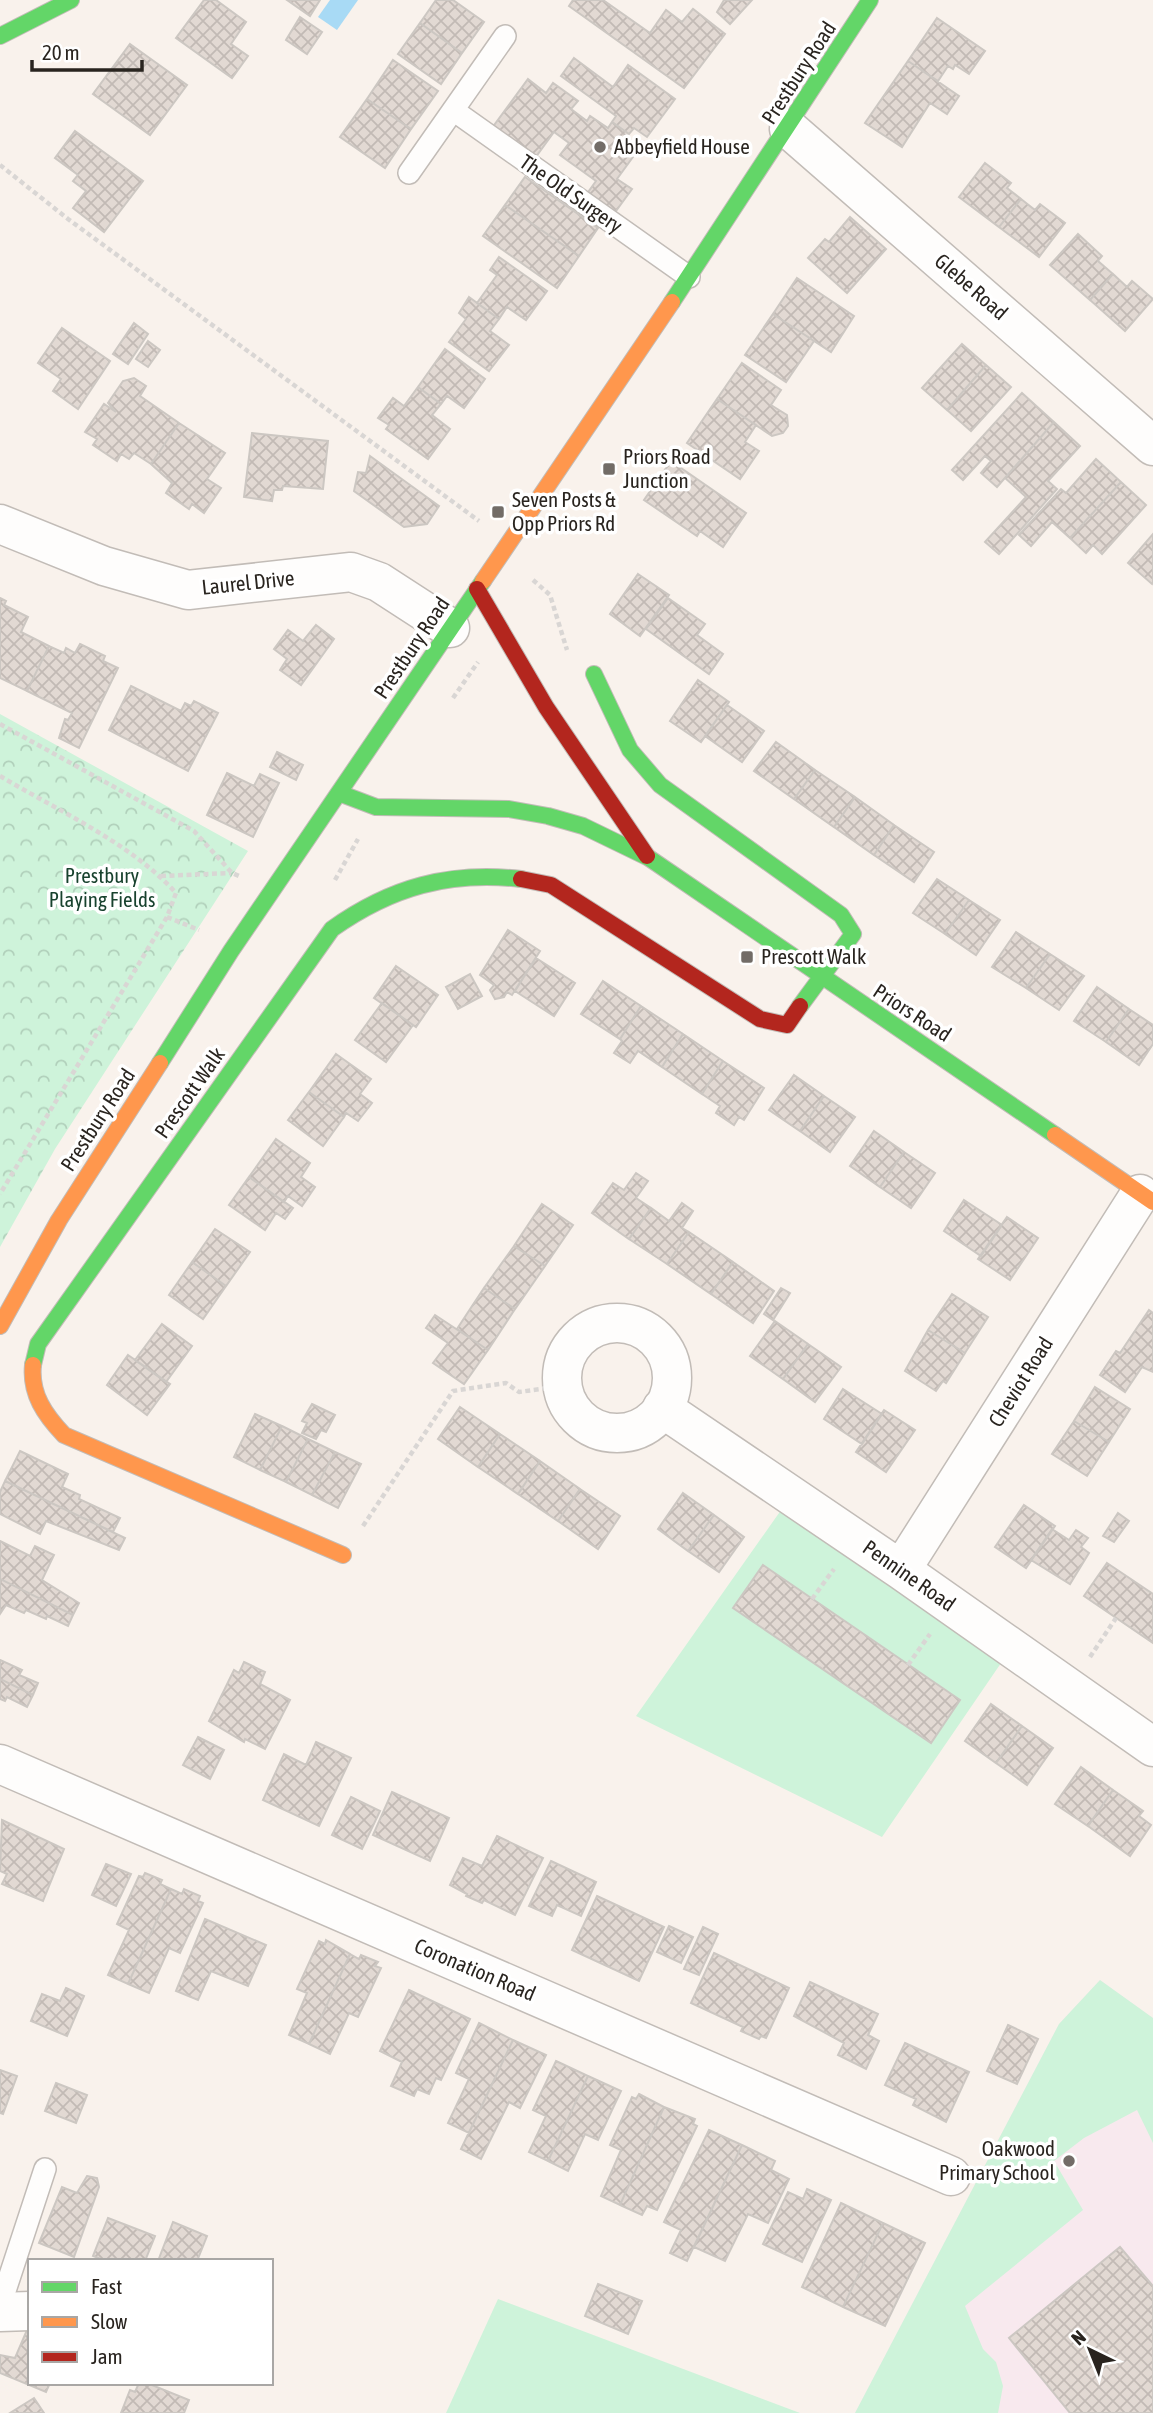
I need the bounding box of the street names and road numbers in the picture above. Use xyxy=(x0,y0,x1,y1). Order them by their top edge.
street label: Prestbury Road xyxy=(756,17,840,128)
street label: The Old Surgery xyxy=(516,149,628,237)
street label: Glebe Road xyxy=(930,248,1013,324)
street label: Laurel Drive xyxy=(200,565,295,599)
street label: Prestbury Road xyxy=(368,592,454,703)
street label: Priors Road xyxy=(869,978,956,1046)
street label: Prescott Walk xyxy=(149,1042,229,1142)
street label: Prestbury Road xyxy=(55,1064,139,1175)
street label: Cheviot Road xyxy=(983,1332,1057,1431)
street label: Pennine Road xyxy=(859,1535,960,1616)
street label: Coronation Road xyxy=(411,1933,540,2005)

